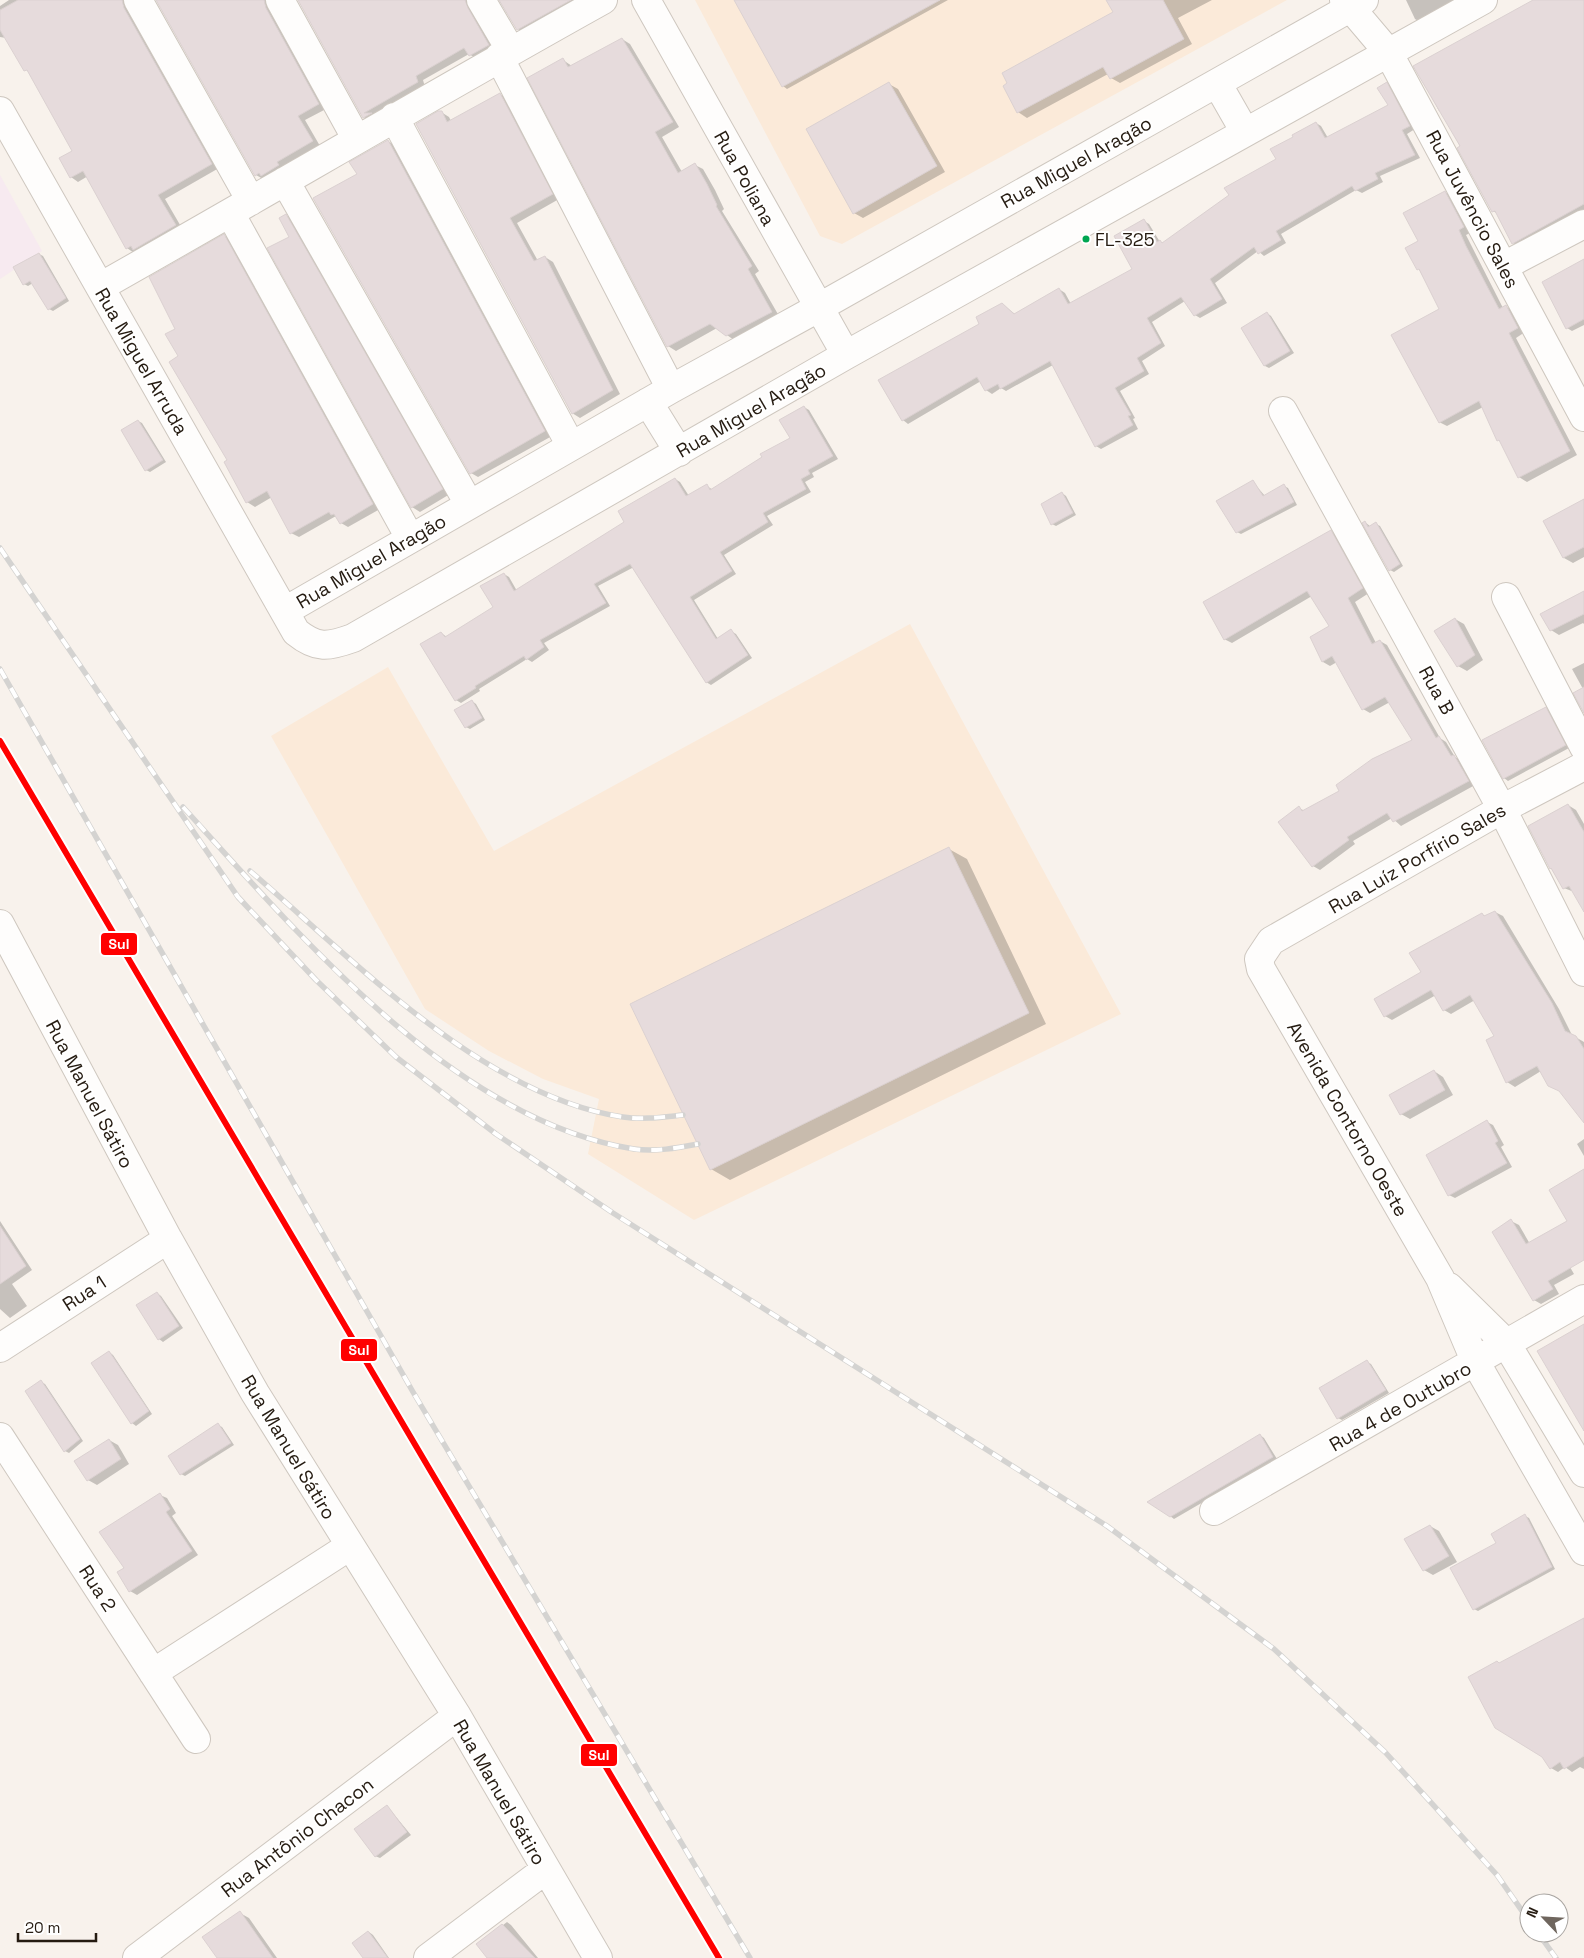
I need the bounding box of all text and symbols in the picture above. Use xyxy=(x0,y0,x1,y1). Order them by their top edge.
street label: Rua Miguel Aragão xyxy=(996,111,1156,214)
street label: Rua Poliana xyxy=(708,126,781,230)
street label: Rua Juvêncio Sales xyxy=(1420,126,1525,293)
place label: FL-325 xyxy=(1095,228,1154,251)
marker: FL-325 xyxy=(1081,234,1091,244)
street label: Rua Miguel Arruda xyxy=(89,283,194,439)
street label: Rua Miguel Aragão xyxy=(672,357,831,464)
street label: Rua Miguel Aragão xyxy=(292,508,451,615)
street label: Rua B xyxy=(1413,661,1460,719)
street label: Rua Luíz Porfírio Sales xyxy=(1324,797,1510,919)
line badge: Sul xyxy=(100,932,138,956)
text: Sul xyxy=(109,935,129,953)
street label: Rua Manuel Sátiro xyxy=(40,1016,139,1173)
street label: Avenida Contorno Oeste xyxy=(1281,1017,1414,1221)
street label: Rua 1 xyxy=(58,1270,111,1317)
line badge: Sul xyxy=(340,1338,378,1362)
text: Sul xyxy=(349,1341,369,1359)
street label: Rua 4 de Outubro xyxy=(1325,1356,1476,1457)
street label: Rua Manuel Sátiro xyxy=(235,1370,342,1524)
street label: Rua 2 xyxy=(73,1560,122,1616)
street label: Rua Manuel Sátiro xyxy=(448,1715,552,1870)
line badge: Sul xyxy=(580,1743,618,1767)
text: Sul xyxy=(589,1746,609,1764)
street label: Rua Antônio Chacon xyxy=(216,1772,379,1903)
north arrow xyxy=(1519,1893,1569,1943)
text: N xyxy=(1522,1904,1542,1921)
scale bar xyxy=(18,1910,95,1942)
text: 20 m xyxy=(25,1918,60,1937)

